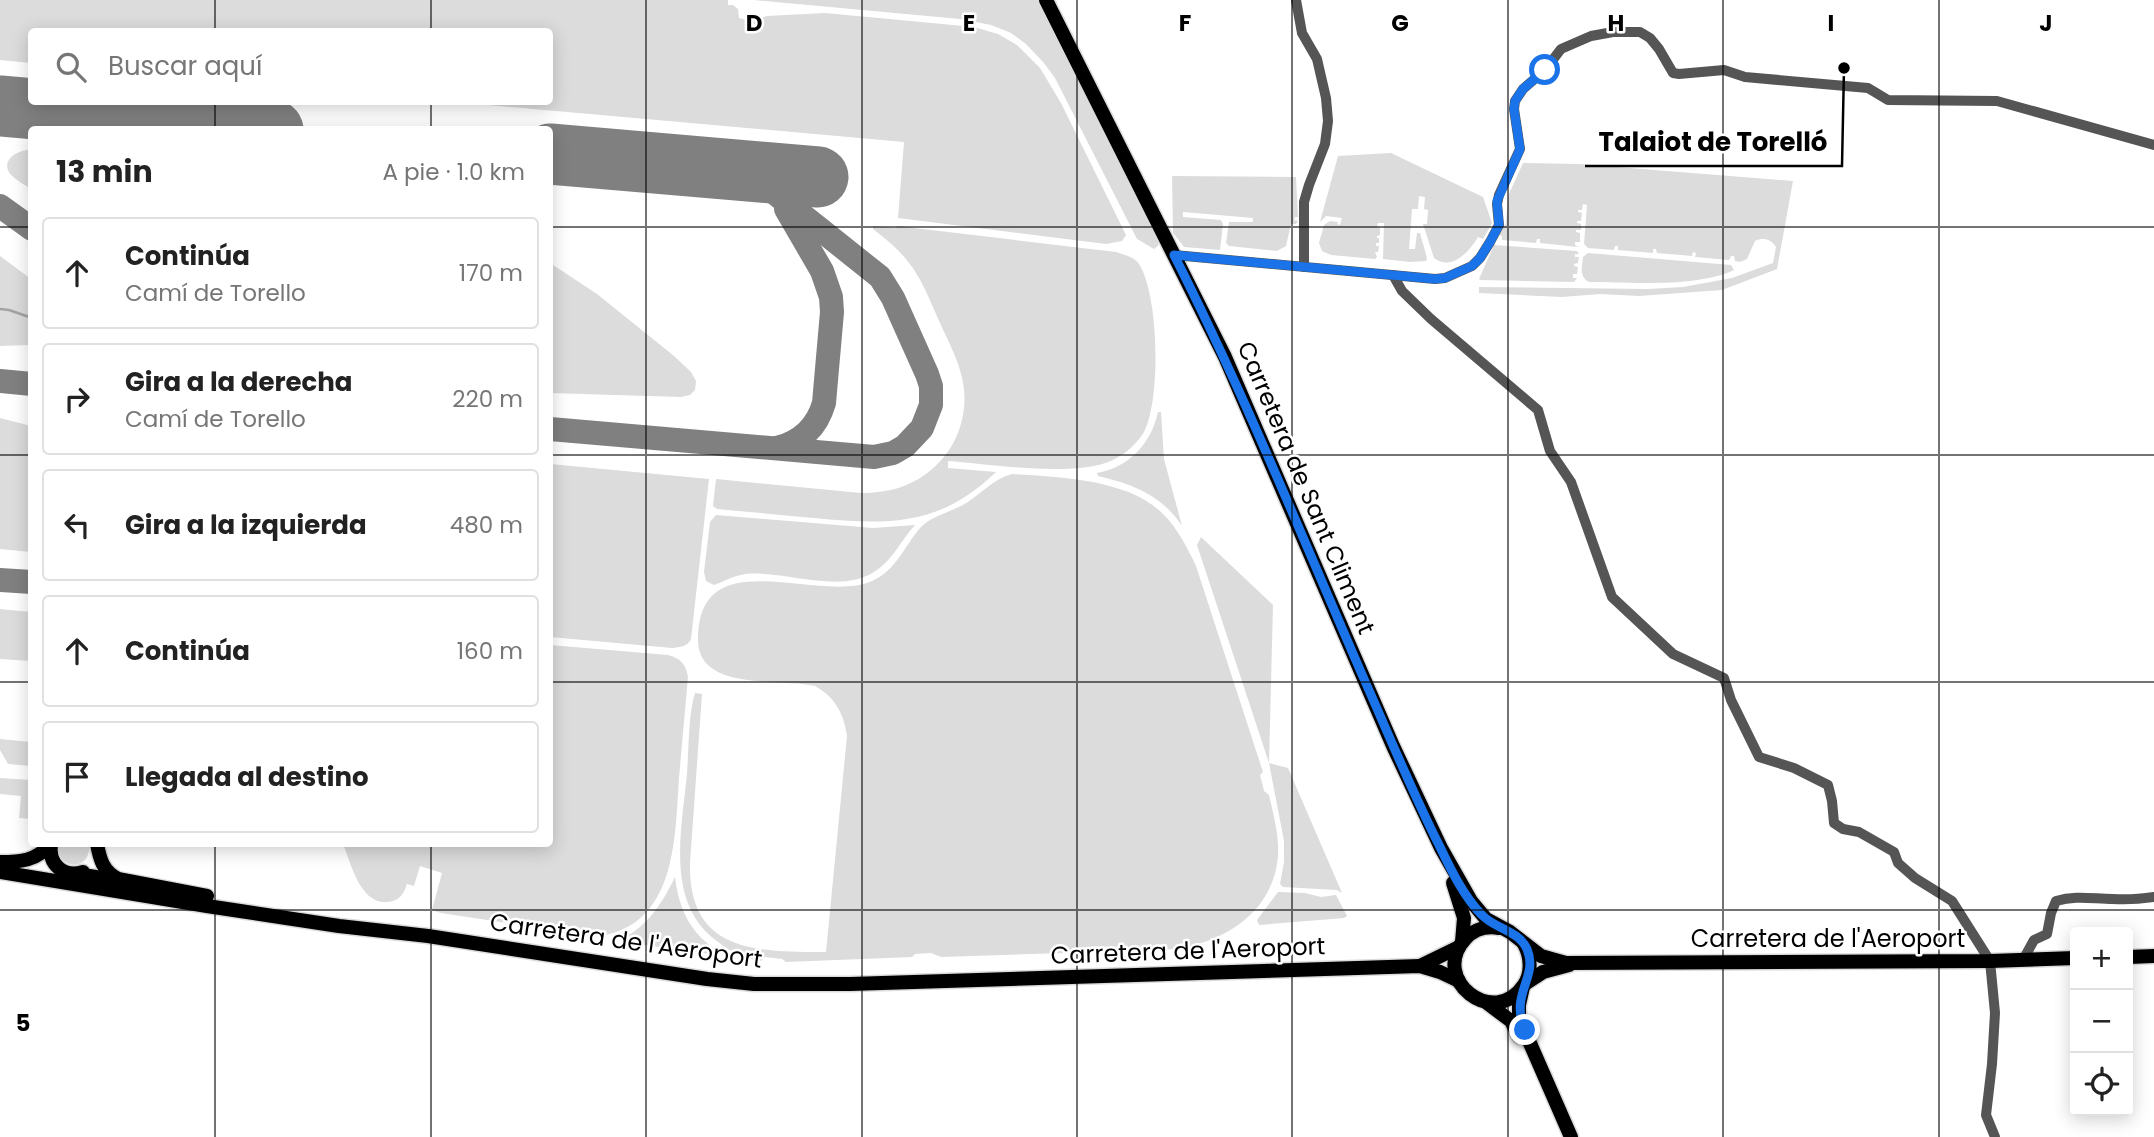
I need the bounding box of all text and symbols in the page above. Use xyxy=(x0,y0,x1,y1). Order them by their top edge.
text: D xyxy=(746,7,762,39)
text: E xyxy=(963,7,975,39)
text: F xyxy=(1179,7,1191,39)
text: G xyxy=(1391,7,1409,39)
text: H xyxy=(1608,7,1624,39)
text: I xyxy=(1828,7,1834,39)
text: J xyxy=(2039,7,2053,39)
search box xyxy=(28,28,553,105)
icon: search xyxy=(52,48,90,86)
text: Buscar aquí xyxy=(108,48,262,84)
route start xyxy=(1529,54,1560,85)
callout: Talaiot de Torelló xyxy=(1585,119,1842,166)
text: Talaiot de Torelló xyxy=(1599,124,1827,160)
text: 13 min xyxy=(56,150,153,193)
text: A pie · 1.0 km xyxy=(382,156,525,188)
text: Continúa xyxy=(125,238,250,274)
icon: ahead xyxy=(58,254,96,292)
text: 170 m xyxy=(459,257,523,289)
text: Camí de Torello xyxy=(125,277,306,309)
street label: Carretera de Sant Climent xyxy=(1230,336,1383,639)
text: Gira a la derecha xyxy=(125,364,353,400)
icon: right xyxy=(58,380,96,418)
text: 220 m xyxy=(452,383,523,415)
text: Camí de Torello xyxy=(125,403,306,435)
icon: left xyxy=(58,506,96,544)
text: Gira a la izquierda xyxy=(125,507,367,543)
text: 480 m xyxy=(450,509,523,541)
icon: ahead xyxy=(58,632,96,670)
text: Continúa xyxy=(125,633,250,669)
text: 160 m xyxy=(457,635,523,667)
icon: arrive xyxy=(58,758,96,796)
text: Llegada al destino xyxy=(125,759,369,795)
street label: Carretera de l'Aeroport xyxy=(488,905,764,976)
street label: Carretera de l'Aeroport xyxy=(1691,922,1965,955)
map controls xyxy=(2070,927,2133,1116)
button: + xyxy=(2070,927,2133,990)
street label: Carretera de l'Aeroport xyxy=(1050,929,1326,972)
button: − xyxy=(2070,990,2133,1053)
text: 5 xyxy=(16,1007,30,1039)
route end xyxy=(1509,1014,1540,1045)
button: locate xyxy=(2070,1053,2133,1116)

